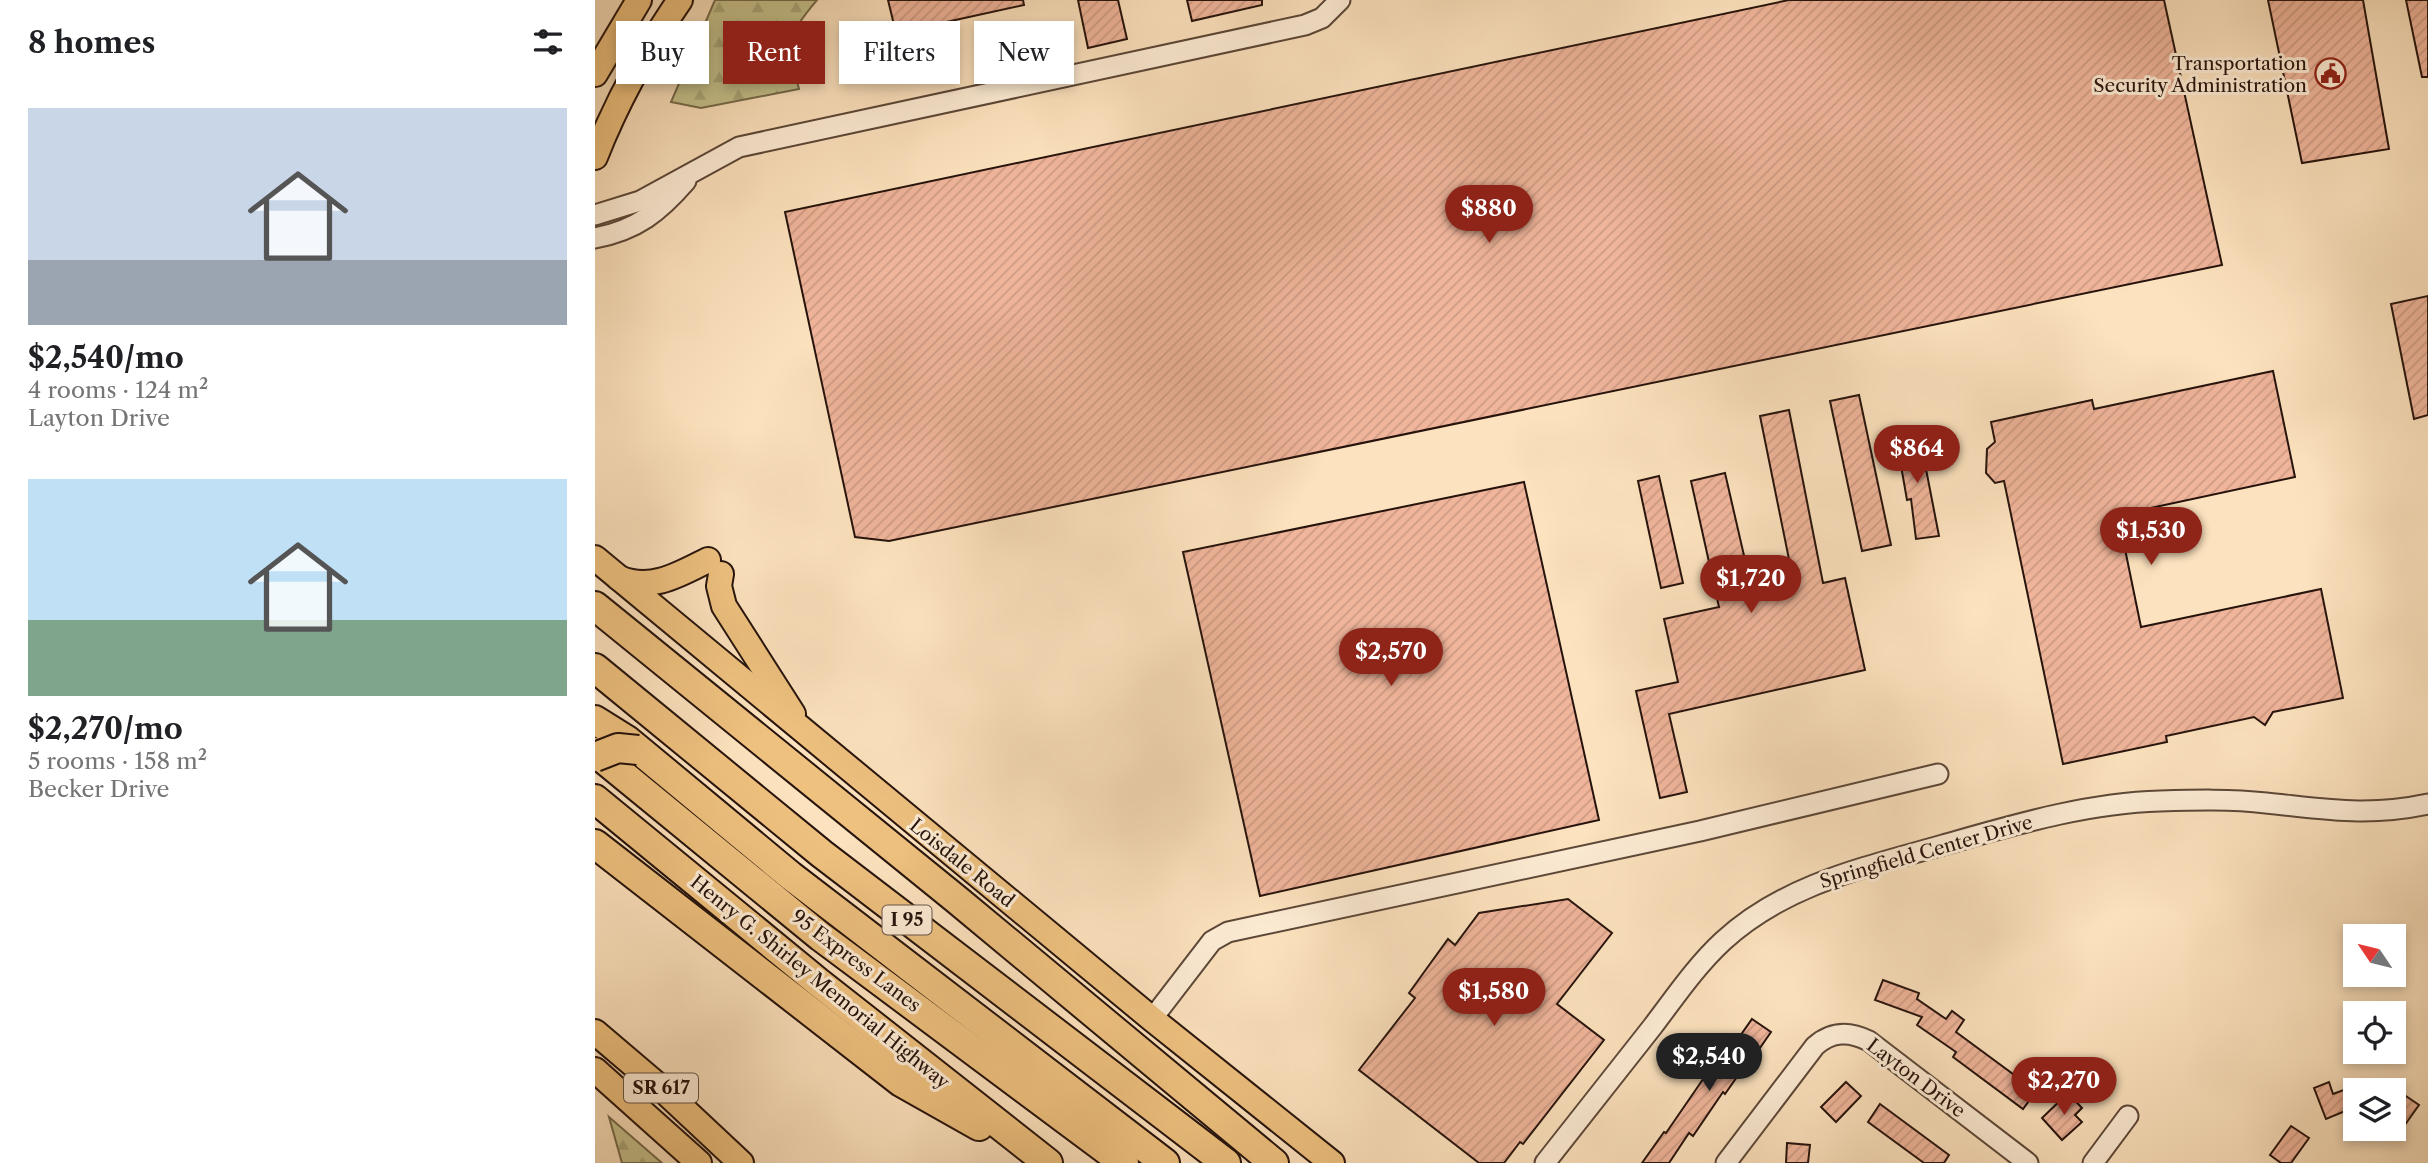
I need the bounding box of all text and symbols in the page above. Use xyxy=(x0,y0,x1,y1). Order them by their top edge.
chip: Buy xyxy=(616,21,709,84)
chip: Rent xyxy=(723,21,825,84)
chip: Filters xyxy=(839,21,960,84)
chip: New xyxy=(974,21,1074,84)
icon: filters xyxy=(529,23,567,61)
text: 8 homes xyxy=(28,24,155,61)
place label: Transportation Security Administration xyxy=(2093,52,2307,97)
public building icon: Transportation Security Administration xyxy=(2313,57,2347,91)
icon: home xyxy=(235,153,361,279)
pin: $880 xyxy=(1448,186,1530,245)
text: $880 xyxy=(1461,194,1517,222)
text: $2,540/mo xyxy=(28,339,184,376)
text: 4 rooms · 124 m² xyxy=(28,376,208,404)
text: Layton Drive xyxy=(28,404,170,432)
pin: $864 xyxy=(1876,426,1958,485)
text: $864 xyxy=(1890,434,1944,462)
pin: $1,530 xyxy=(2094,508,2208,567)
text: $1,530 xyxy=(2116,516,2186,544)
icon: home xyxy=(235,524,361,650)
pin: $1,720 xyxy=(1694,556,1808,615)
text: $1,720 xyxy=(1716,564,1786,592)
pin: $2,570 xyxy=(1334,628,1448,688)
text: $2,570 xyxy=(1355,637,1427,665)
text: $2,270/mo xyxy=(28,710,183,747)
text: 5 rooms · 158 m² xyxy=(28,747,207,775)
text: Becker Drive xyxy=(28,775,169,803)
street label: Springfield Center Drive xyxy=(1817,811,2035,893)
street label: Loisdale Road xyxy=(905,814,1019,913)
street label: Henry G. Shirley Memorial Highway xyxy=(686,870,954,1094)
street label: 95 Express Lanes xyxy=(787,905,925,1017)
road number: I 95 xyxy=(883,905,931,934)
north arrow xyxy=(2343,924,2406,987)
map controls xyxy=(2343,924,2406,1141)
pin: $1,580 xyxy=(1437,968,1551,1028)
text: $1,580 xyxy=(1458,977,1530,1005)
button: locate xyxy=(2343,1001,2406,1064)
pin: $2,540 xyxy=(1652,1034,1766,1093)
street label: Layton Drive xyxy=(1862,1034,1970,1122)
text: $2,540 xyxy=(1672,1042,1746,1070)
pin: $2,270 xyxy=(2007,1058,2121,1117)
text: $2,270 xyxy=(2028,1066,2100,1094)
road number: SR 617 xyxy=(624,1073,698,1102)
button: layers xyxy=(2343,1078,2406,1141)

